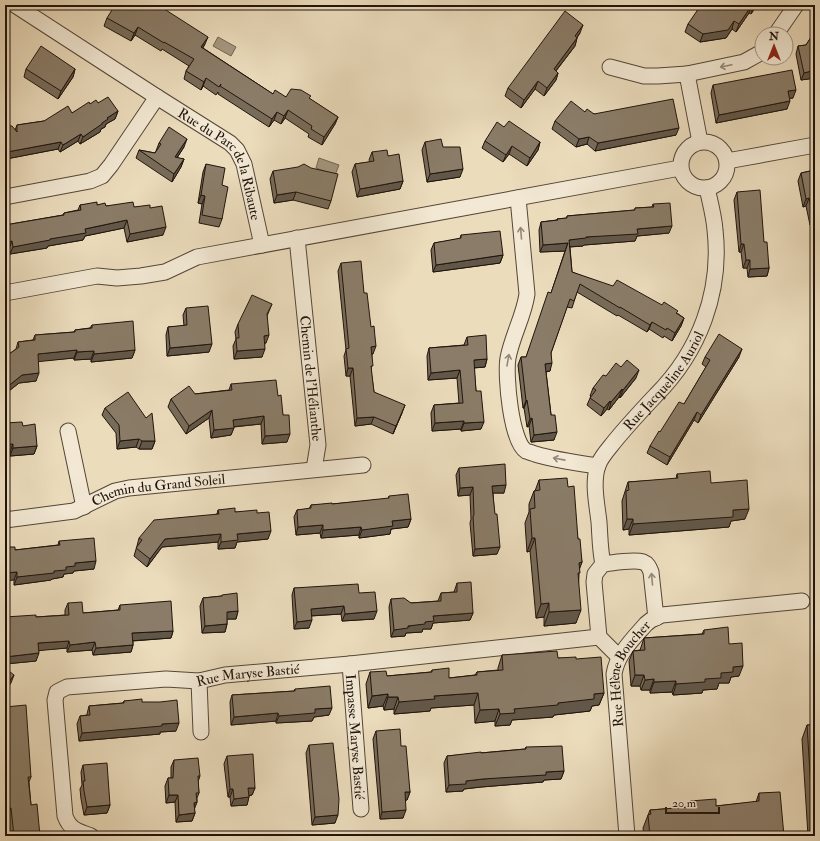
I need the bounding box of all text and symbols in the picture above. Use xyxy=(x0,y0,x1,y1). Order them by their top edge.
north arrow xyxy=(754,26,794,66)
text: N xyxy=(768,30,780,43)
one-way arrow xyxy=(720,62,733,70)
street label: Rue du Parc de la Ribaute xyxy=(175,104,265,222)
one-way arrow xyxy=(518,227,525,240)
street label: Chemin de l'Hélianthe xyxy=(296,315,326,442)
street label: Rue Jacqueline Auriol xyxy=(619,328,707,434)
one-way arrow xyxy=(504,353,512,366)
one-way arrow xyxy=(553,455,566,463)
street label: Chemin du Grand Soleil xyxy=(88,470,226,510)
one-way arrow xyxy=(648,573,656,586)
street label: Rue Hélène Boucher xyxy=(605,616,654,728)
street label: Rue Maryse Bastié xyxy=(195,660,300,690)
street label: Impasse Maryse Bastié xyxy=(342,673,369,800)
scale bar xyxy=(666,789,719,815)
text: 20 m xyxy=(672,796,697,811)

